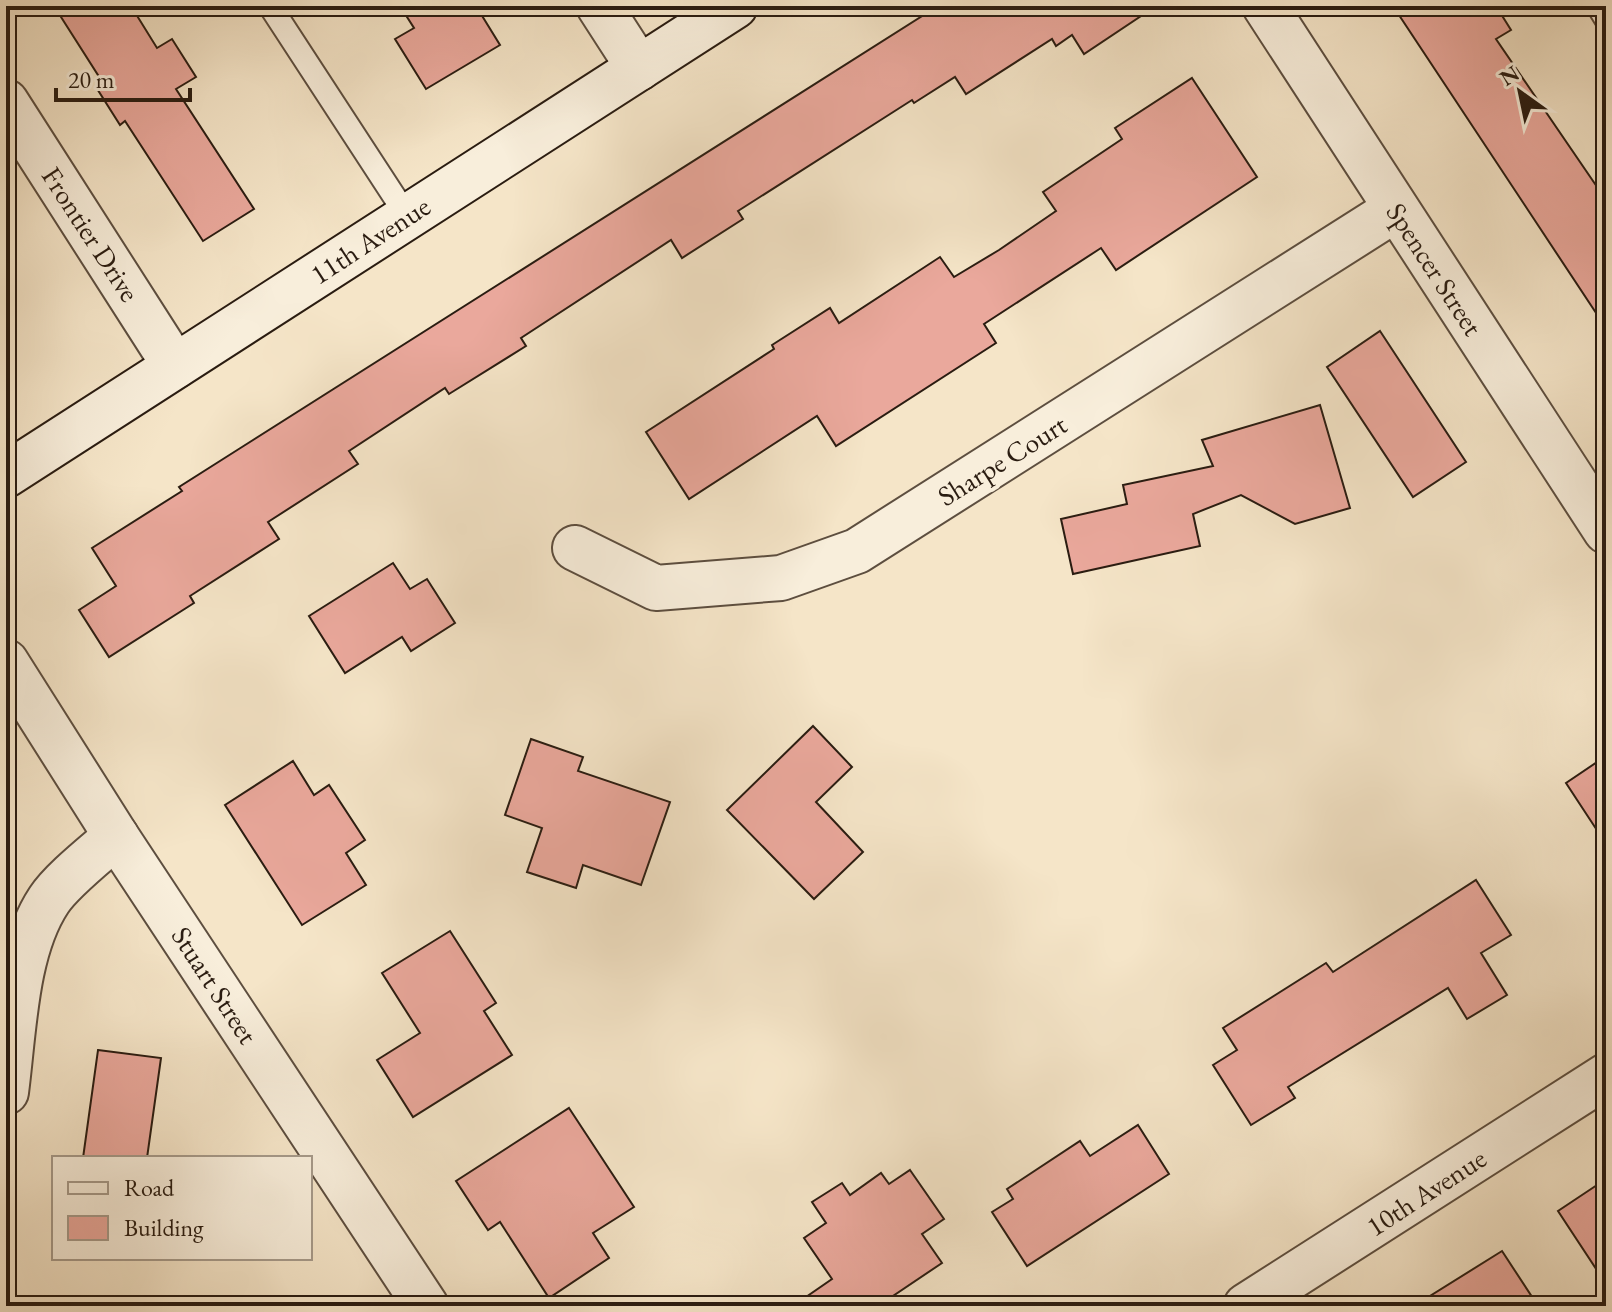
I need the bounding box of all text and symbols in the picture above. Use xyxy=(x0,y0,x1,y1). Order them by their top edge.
scale bar xyxy=(56,52,190,102)
north arrow xyxy=(1480,52,1560,132)
text: N xyxy=(1494,59,1525,93)
text: 20 m xyxy=(68,64,115,95)
street label: Frontier Drive xyxy=(34,160,148,308)
street label: 11th Avenue xyxy=(303,188,437,292)
street label: Spencer Street xyxy=(1379,196,1491,342)
street label: Sharpe Court xyxy=(931,406,1073,514)
street label: Stuart Street xyxy=(164,919,266,1051)
street label: 10th Avenue xyxy=(1359,1140,1493,1244)
legend xyxy=(52,1156,312,1260)
text: Road xyxy=(124,1172,175,1203)
text: Building xyxy=(124,1212,204,1243)

